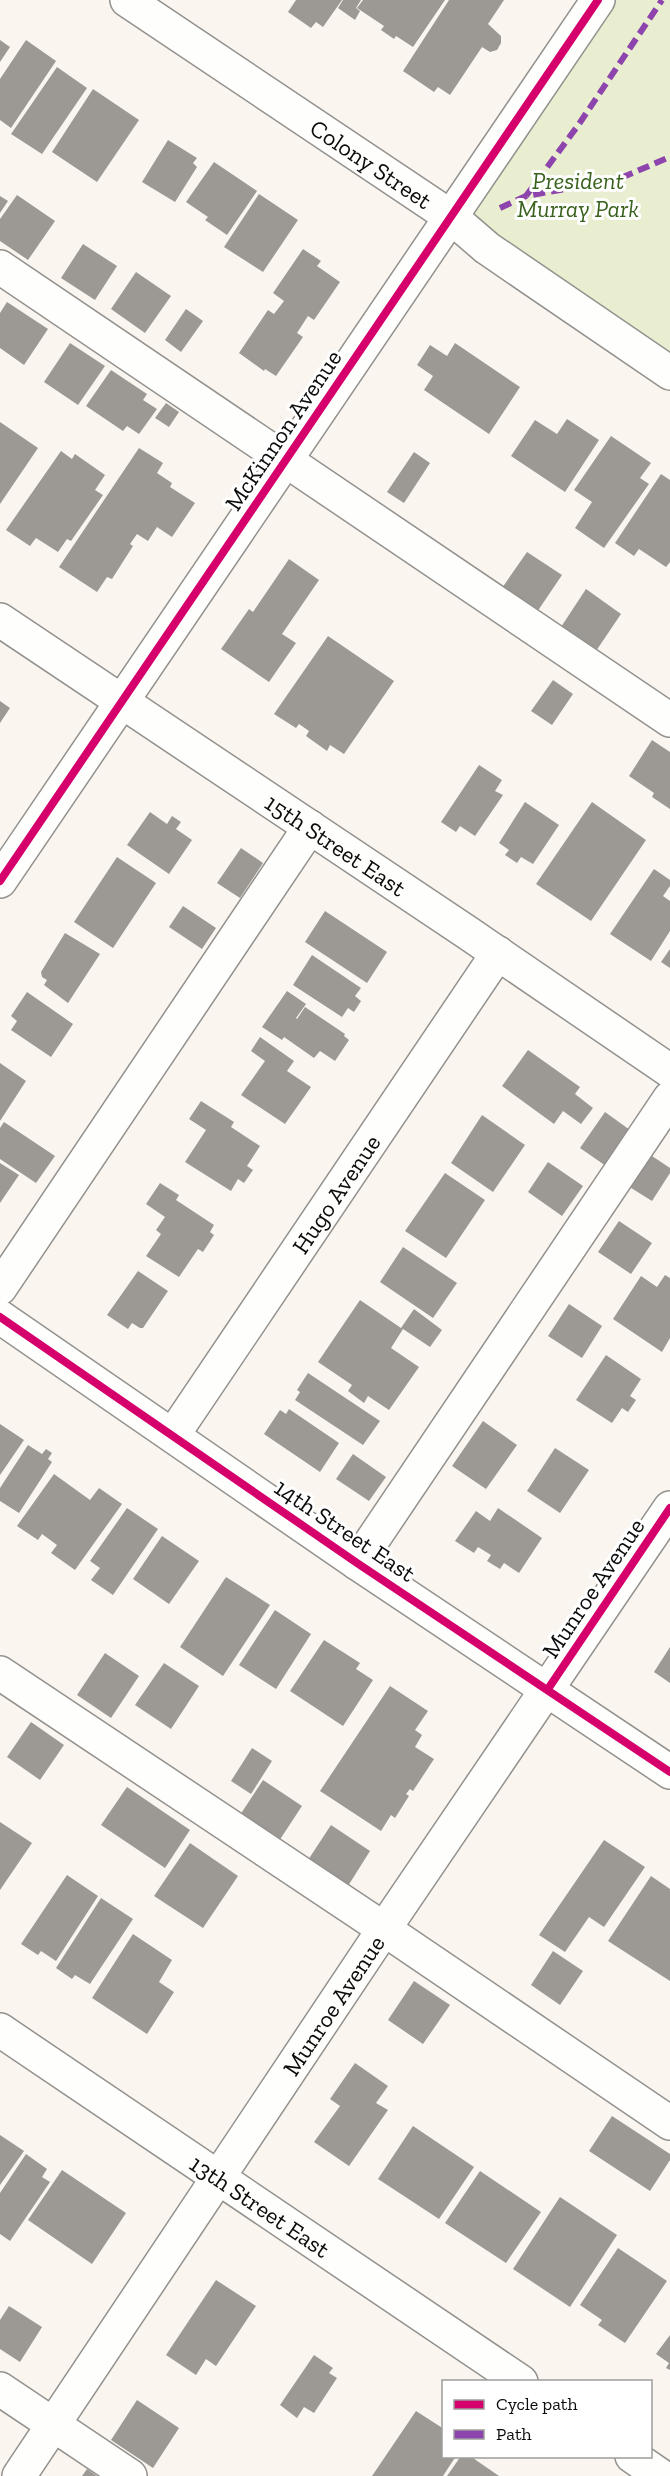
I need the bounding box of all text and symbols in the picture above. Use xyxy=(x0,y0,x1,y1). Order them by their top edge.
street label: Colony Street xyxy=(305,113,438,215)
park label: President Murray Park xyxy=(517,166,639,223)
street label: McKinnon Avenue xyxy=(218,344,348,516)
street label: 15th Street East xyxy=(260,787,412,902)
street label: Hugo Avenue xyxy=(285,1129,386,1259)
street label: 14th Street East xyxy=(269,1472,421,1588)
street label: Munroe Avenue xyxy=(536,1513,650,1663)
street label: Munroe Avenue xyxy=(276,1930,390,2081)
street label: 13th Street East xyxy=(185,2148,336,2263)
legend xyxy=(442,2380,652,2458)
text: Cycle path xyxy=(496,2393,578,2415)
text: Path xyxy=(496,2423,532,2445)

